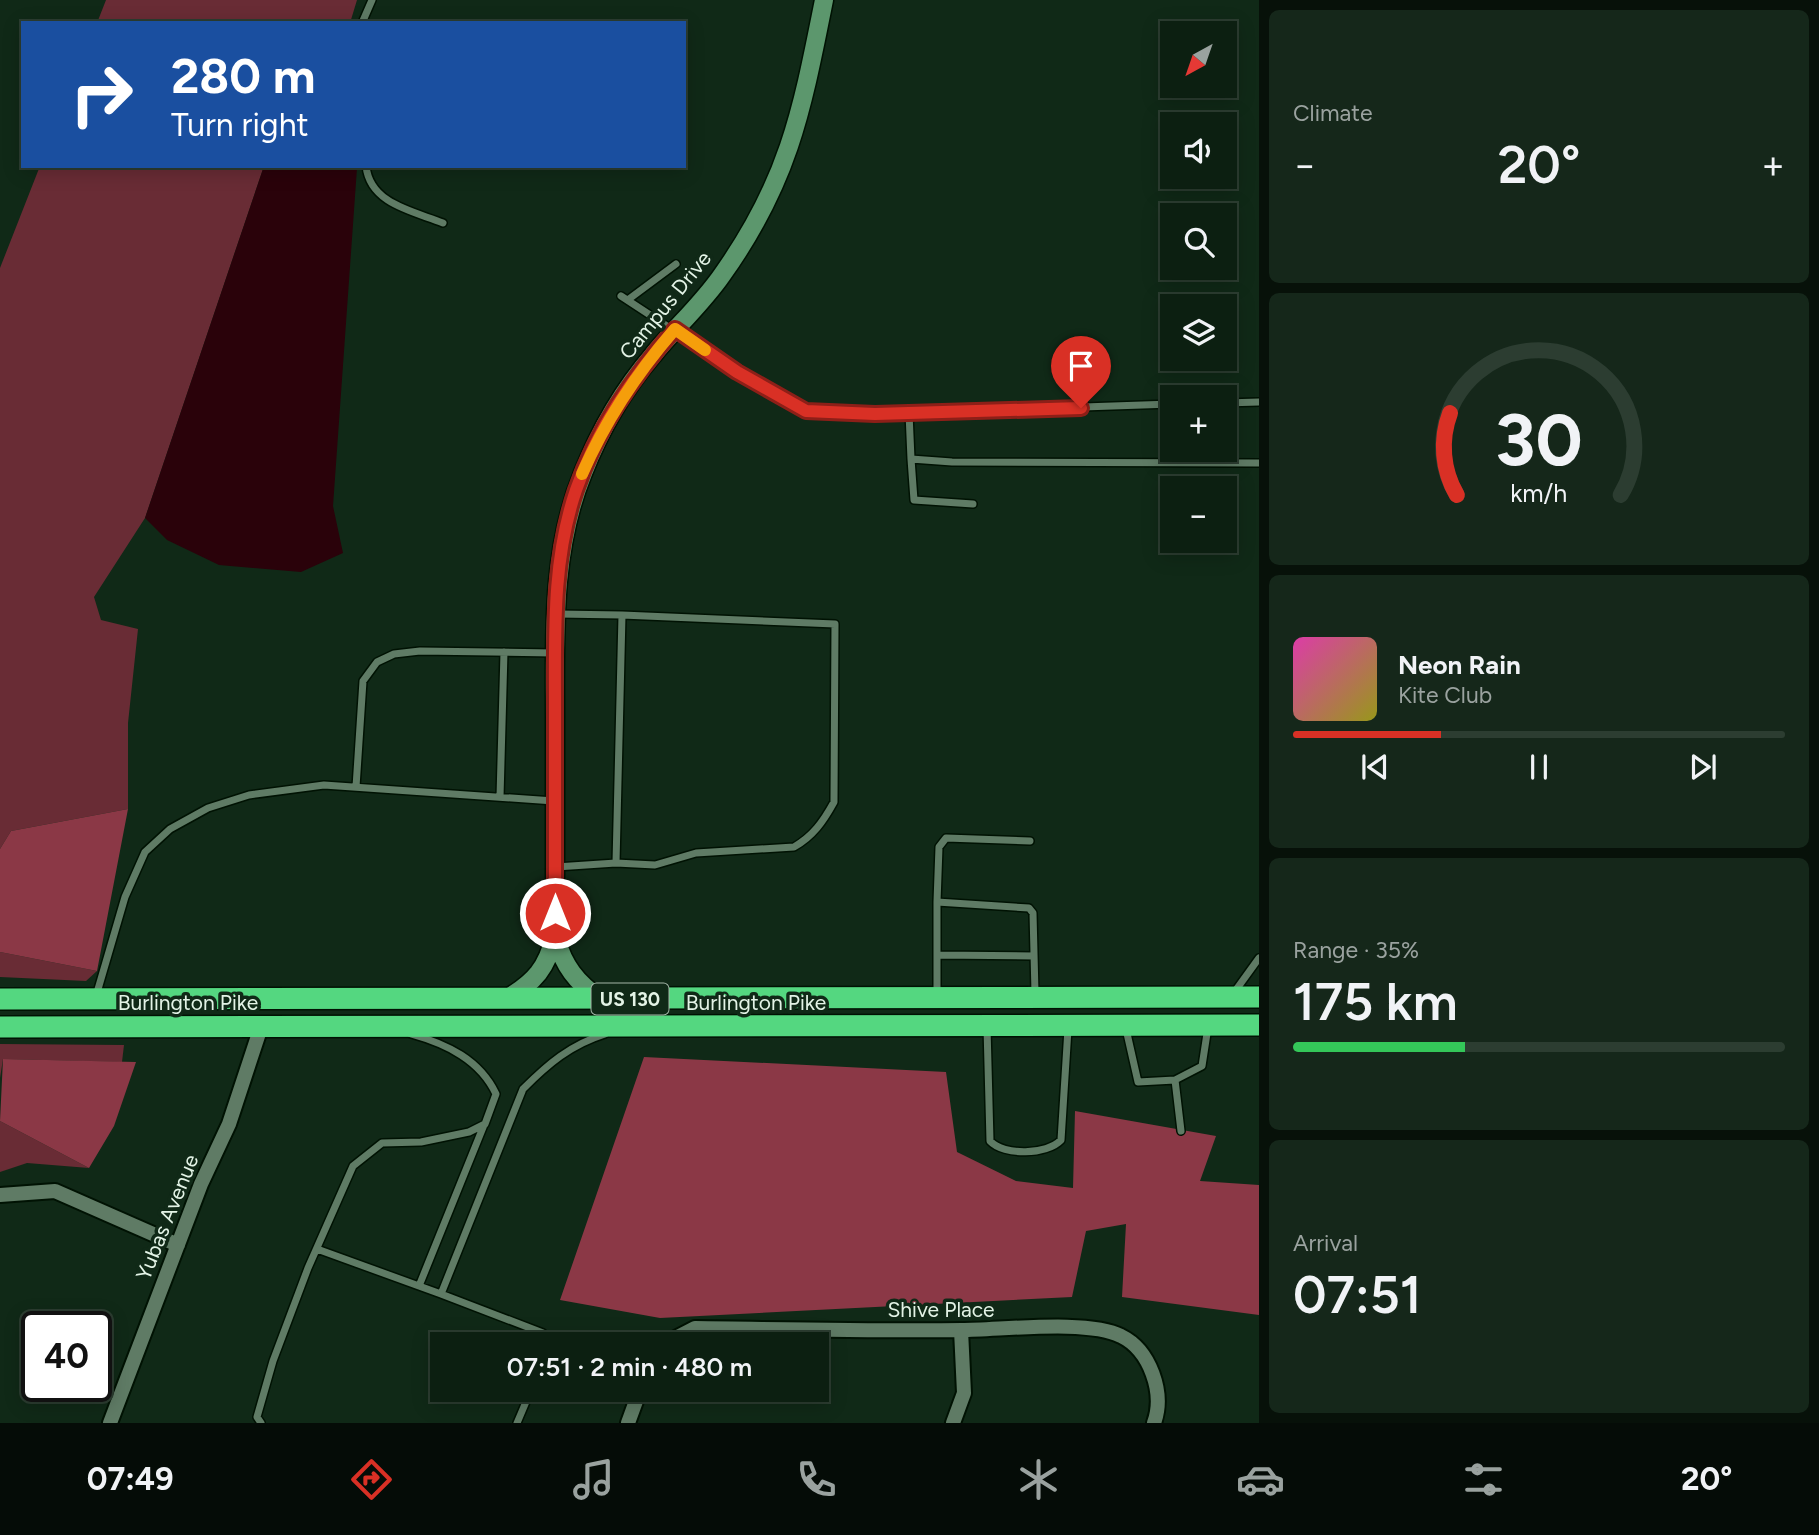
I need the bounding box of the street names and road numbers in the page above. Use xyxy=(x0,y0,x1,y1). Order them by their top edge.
street label: Campus Drive xyxy=(614,246,716,364)
road number: US 130 xyxy=(592,984,668,1015)
street label: Burlington Pike xyxy=(118,990,258,1015)
street label: Burlington Pike xyxy=(686,990,826,1015)
street label: Yubas Avenue xyxy=(131,1151,203,1283)
street label: Shive Place xyxy=(887,1297,995,1322)

